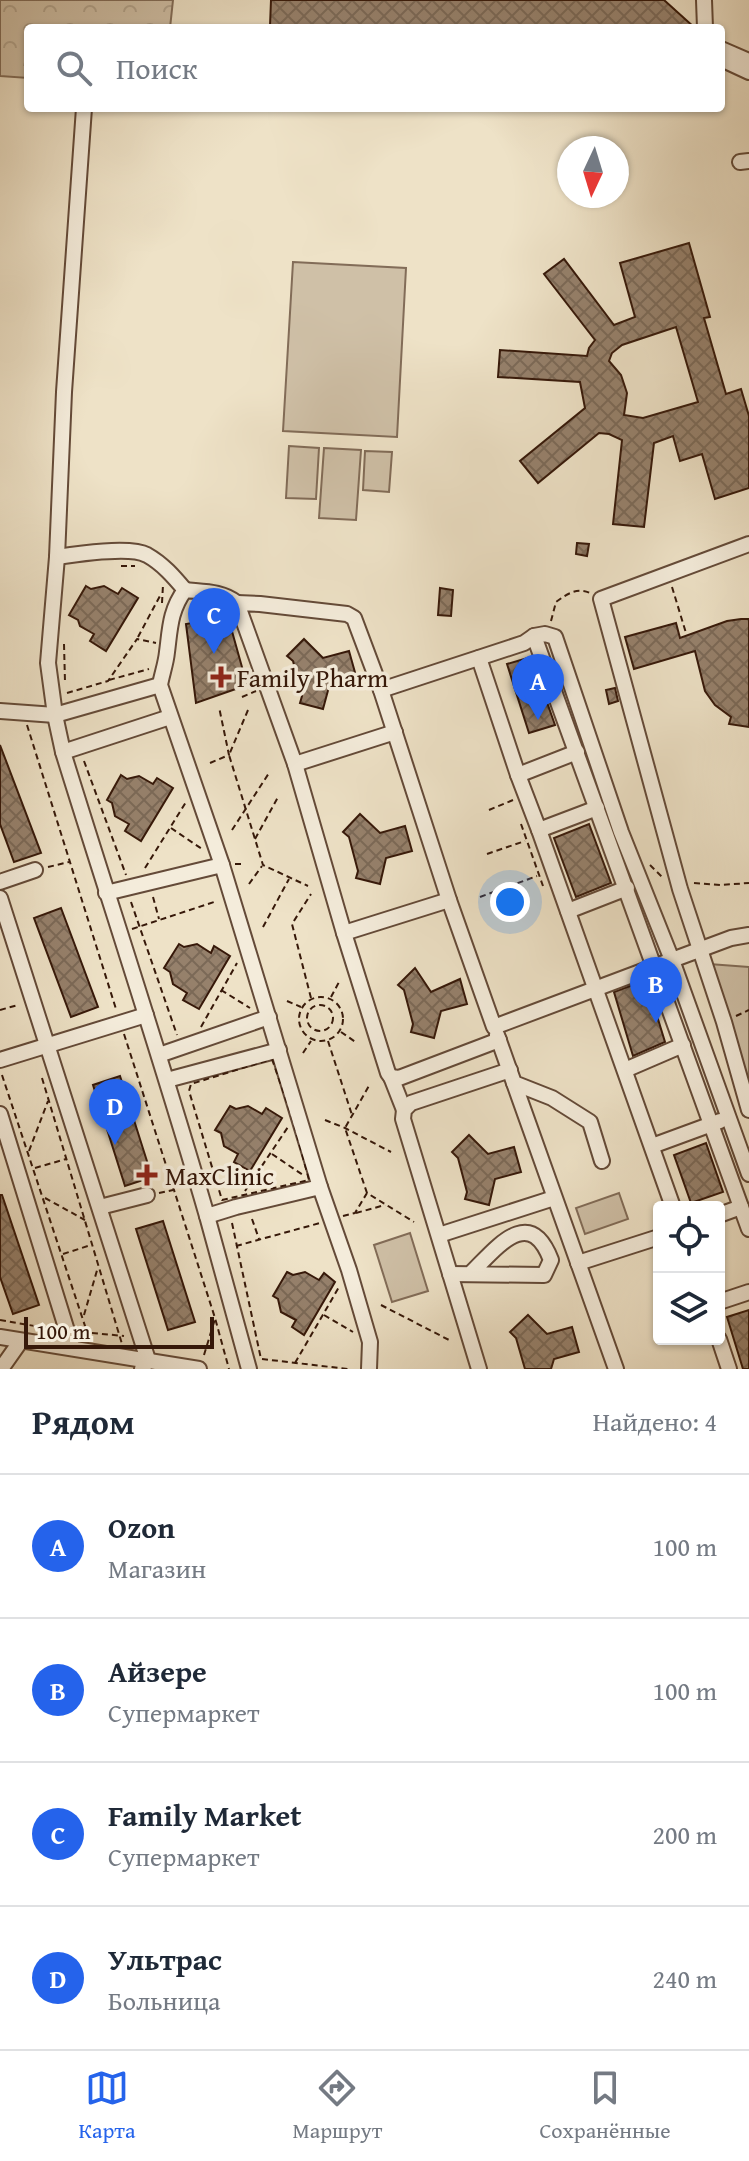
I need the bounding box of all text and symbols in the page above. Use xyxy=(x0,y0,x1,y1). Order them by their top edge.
search box xyxy=(24,24,725,112)
icon: search xyxy=(52,46,96,90)
text: Поиск xyxy=(116,46,198,90)
north arrow xyxy=(557,136,629,208)
pin: C xyxy=(188,588,240,654)
pin: A xyxy=(512,654,564,720)
place label: Family Pharm xyxy=(237,658,388,697)
marker: Family Pharm xyxy=(212,668,230,686)
your location xyxy=(490,882,530,922)
pin: B xyxy=(630,957,682,1023)
pin: D xyxy=(89,1079,141,1145)
place label: MaxClinic xyxy=(165,1156,274,1195)
marker: MaxClinic xyxy=(136,1164,158,1186)
map controls xyxy=(653,1201,725,1345)
button: locate xyxy=(653,1201,725,1273)
button: layers xyxy=(653,1273,725,1345)
scale bar xyxy=(24,1313,214,1349)
text: 100 m xyxy=(36,1315,91,1347)
text: Рядом xyxy=(32,1397,135,1446)
text: Найдено: 4 xyxy=(593,1402,717,1441)
text: Ozon xyxy=(108,1505,175,1549)
text: A xyxy=(50,1527,66,1566)
text: 100 m xyxy=(652,1527,717,1566)
text: Магазин xyxy=(108,1549,206,1588)
text: Айзере xyxy=(108,1649,207,1693)
text: B xyxy=(50,1671,66,1710)
text: 100 m xyxy=(652,1671,717,1710)
text: Супермаркет xyxy=(108,1693,260,1732)
text: Family Market xyxy=(108,1793,302,1837)
text: C xyxy=(51,1815,65,1854)
text: 200 m xyxy=(652,1815,717,1854)
text: Супермаркет xyxy=(108,1837,260,1876)
text: Ультрас xyxy=(108,1937,222,1981)
text: D xyxy=(50,1959,66,1998)
text: 240 m xyxy=(652,1959,717,1998)
text: Больница xyxy=(108,1981,220,2020)
tab: Карта xyxy=(78,2066,135,2146)
tab: Маршрут xyxy=(292,2066,382,2146)
tab: Сохранённые xyxy=(539,2066,670,2146)

